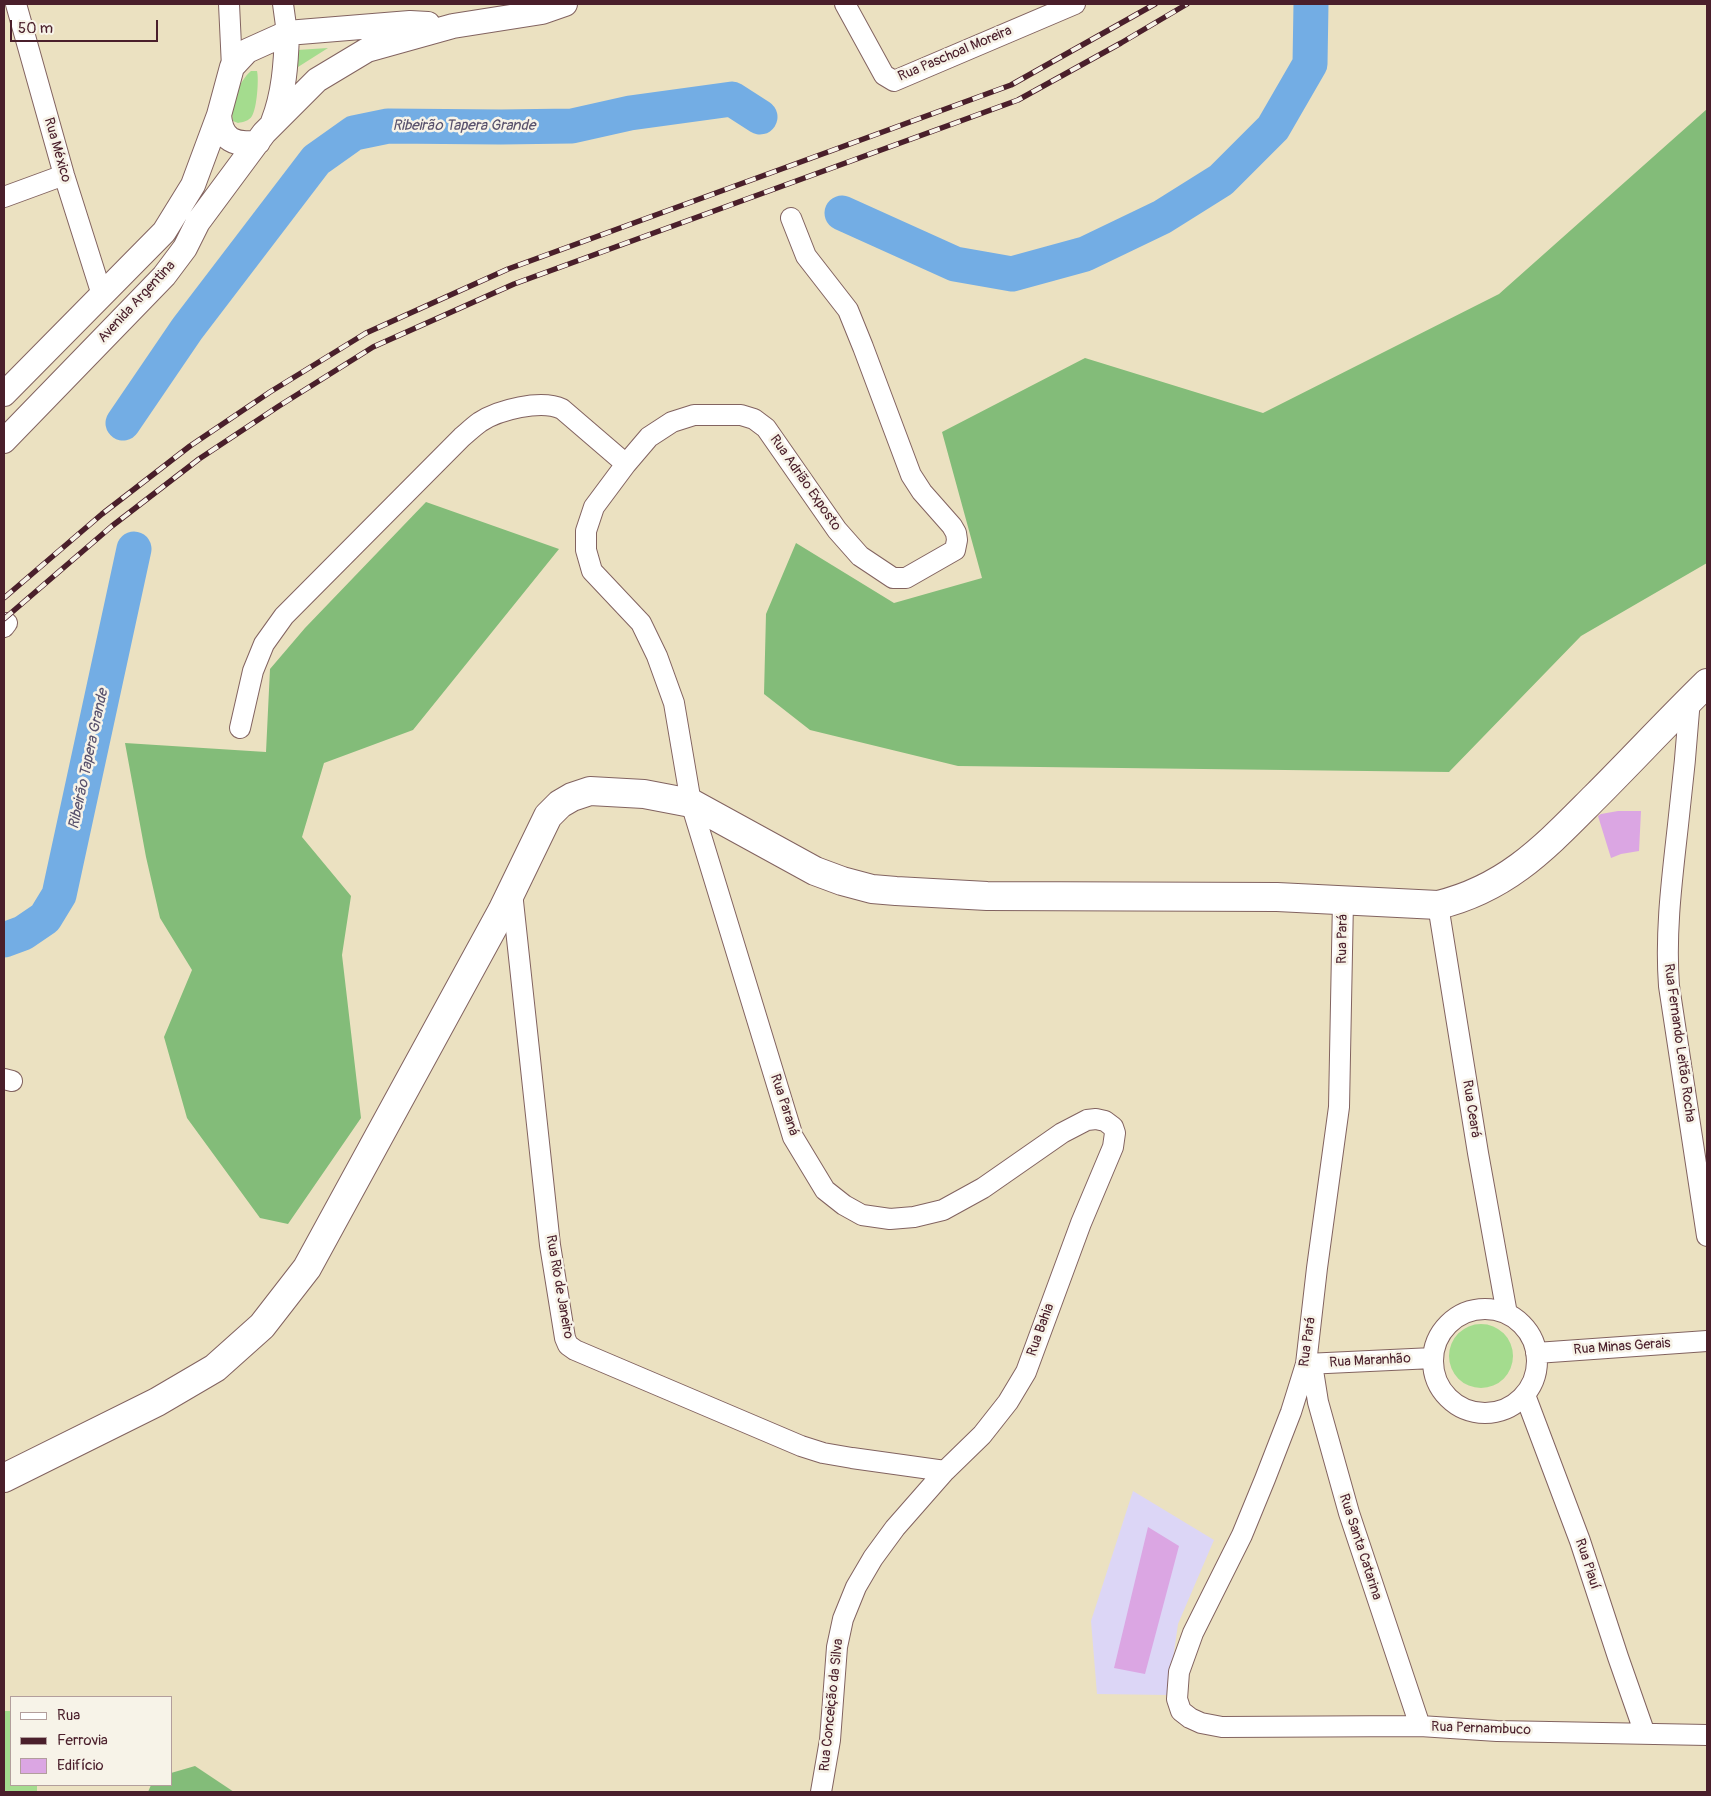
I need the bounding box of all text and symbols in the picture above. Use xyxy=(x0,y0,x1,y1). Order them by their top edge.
scale bar xyxy=(12,10,160,42)
text: 50 m xyxy=(18,19,53,38)
street label: Rua Paschoal Moreira xyxy=(896,22,1014,86)
street label: Rua México xyxy=(40,116,74,184)
water label: Ribeirão Tapera Grande xyxy=(393,117,535,135)
street label: Avenida Argentina xyxy=(95,258,179,346)
street label: Rua Adrião Exposto xyxy=(766,432,844,534)
water label: Ribeirão Tapera Grande xyxy=(65,687,113,831)
street label: Rua Pará xyxy=(1334,914,1352,964)
street label: Rua Fernando Leitão Rocha xyxy=(1660,963,1698,1123)
street label: Rua Paraná xyxy=(766,1072,802,1138)
street label: Rua Ceará xyxy=(1458,1079,1484,1139)
street label: Rua Rio de Janeiro xyxy=(542,1234,576,1340)
street label: Rua Bahia xyxy=(1024,1301,1058,1359)
street label: Rua Pará xyxy=(1296,1316,1320,1368)
street label: Rua Minas Gerais xyxy=(1573,1335,1671,1359)
street label: Rua Maranhão xyxy=(1329,1350,1411,1372)
street label: Rua Santa Catarina xyxy=(1335,1492,1385,1602)
street label: Rua Piauí xyxy=(1571,1537,1603,1591)
street label: Rua Conceição da Silva xyxy=(817,1638,847,1772)
legend xyxy=(10,1696,172,1786)
text: Rua xyxy=(57,1706,80,1725)
street label: Rua Pernambuco xyxy=(1431,1719,1531,1739)
text: Ferrovia xyxy=(57,1731,108,1750)
text: Edifício xyxy=(57,1756,103,1775)

